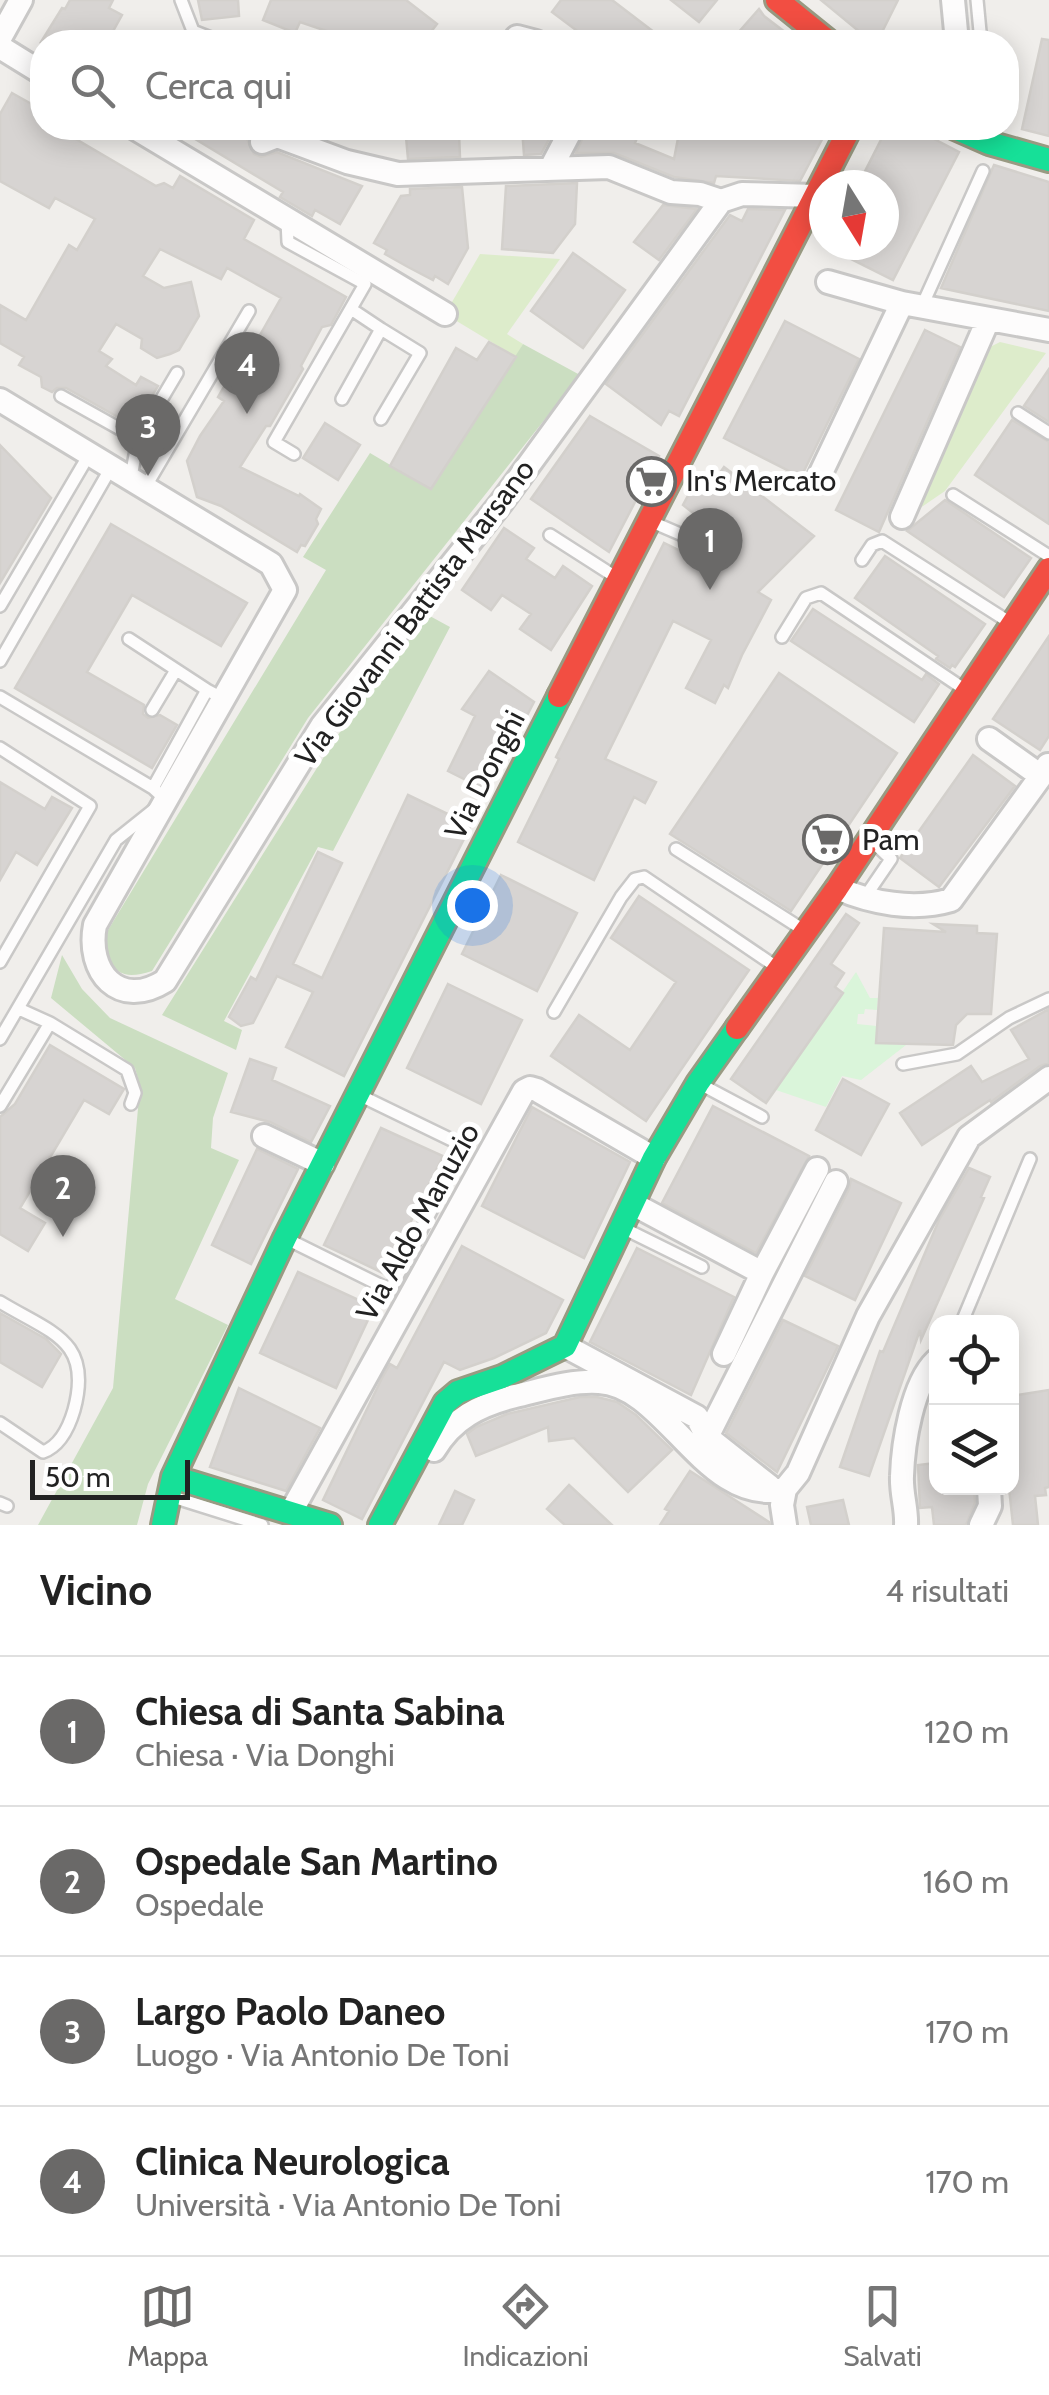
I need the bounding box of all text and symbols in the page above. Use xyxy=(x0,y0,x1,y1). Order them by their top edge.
search box xyxy=(30,30,1019,140)
icon: search xyxy=(65,58,120,113)
text: Cerca qui xyxy=(145,62,292,109)
north arrow xyxy=(809,170,899,260)
pin: 4 xyxy=(214,332,280,414)
pin: 3 xyxy=(116,394,180,476)
street label: Via Giovanni Battista Marsano xyxy=(287,452,542,774)
supermarket icon: In's Mercato xyxy=(625,455,677,507)
place label: In's Mercato xyxy=(686,462,836,499)
pin: 1 xyxy=(678,508,742,590)
street label: Via Donghi xyxy=(436,704,533,845)
supermarket icon: Pam xyxy=(801,814,853,866)
place label: Pam xyxy=(862,821,919,858)
your location xyxy=(447,880,498,931)
street label: Via Aldo Manuzio xyxy=(348,1116,487,1327)
pin: 2 xyxy=(30,1154,96,1237)
map controls xyxy=(929,1315,1019,1495)
button: locate xyxy=(929,1315,1019,1405)
button: layers xyxy=(929,1405,1019,1495)
scale bar xyxy=(30,1455,190,1500)
text: 50 m xyxy=(45,1460,111,1494)
text: Vicino xyxy=(40,1564,152,1616)
text: 4 risultati xyxy=(886,1571,1009,1610)
text: Chiesa di Santa Sabina xyxy=(135,1688,505,1735)
text: 1 xyxy=(67,1712,78,1751)
text: 120 m xyxy=(924,1712,1009,1751)
text: Chiesa · Via Donghi xyxy=(135,1735,395,1774)
text: Ospedale San Martino xyxy=(135,1838,498,1885)
text: 2 xyxy=(64,1862,81,1901)
text: 160 m xyxy=(923,1862,1009,1901)
text: Ospedale xyxy=(135,1885,264,1924)
text: Largo Paolo Daneo xyxy=(135,1988,445,2035)
text: 3 xyxy=(64,2012,81,2051)
text: 170 m xyxy=(925,2012,1009,2051)
text: Luogo · Via Antonio De Toni xyxy=(135,2035,510,2074)
text: Clinica Neurologica xyxy=(135,2138,450,2185)
text: 4 xyxy=(63,2162,82,2201)
text: 170 m xyxy=(925,2162,1009,2201)
text: Università · Via Antonio De Toni xyxy=(135,2185,561,2224)
tab: Mappa xyxy=(127,2279,208,2373)
tab: Indicazioni xyxy=(463,2279,589,2373)
tab: Salvati xyxy=(843,2279,922,2373)

